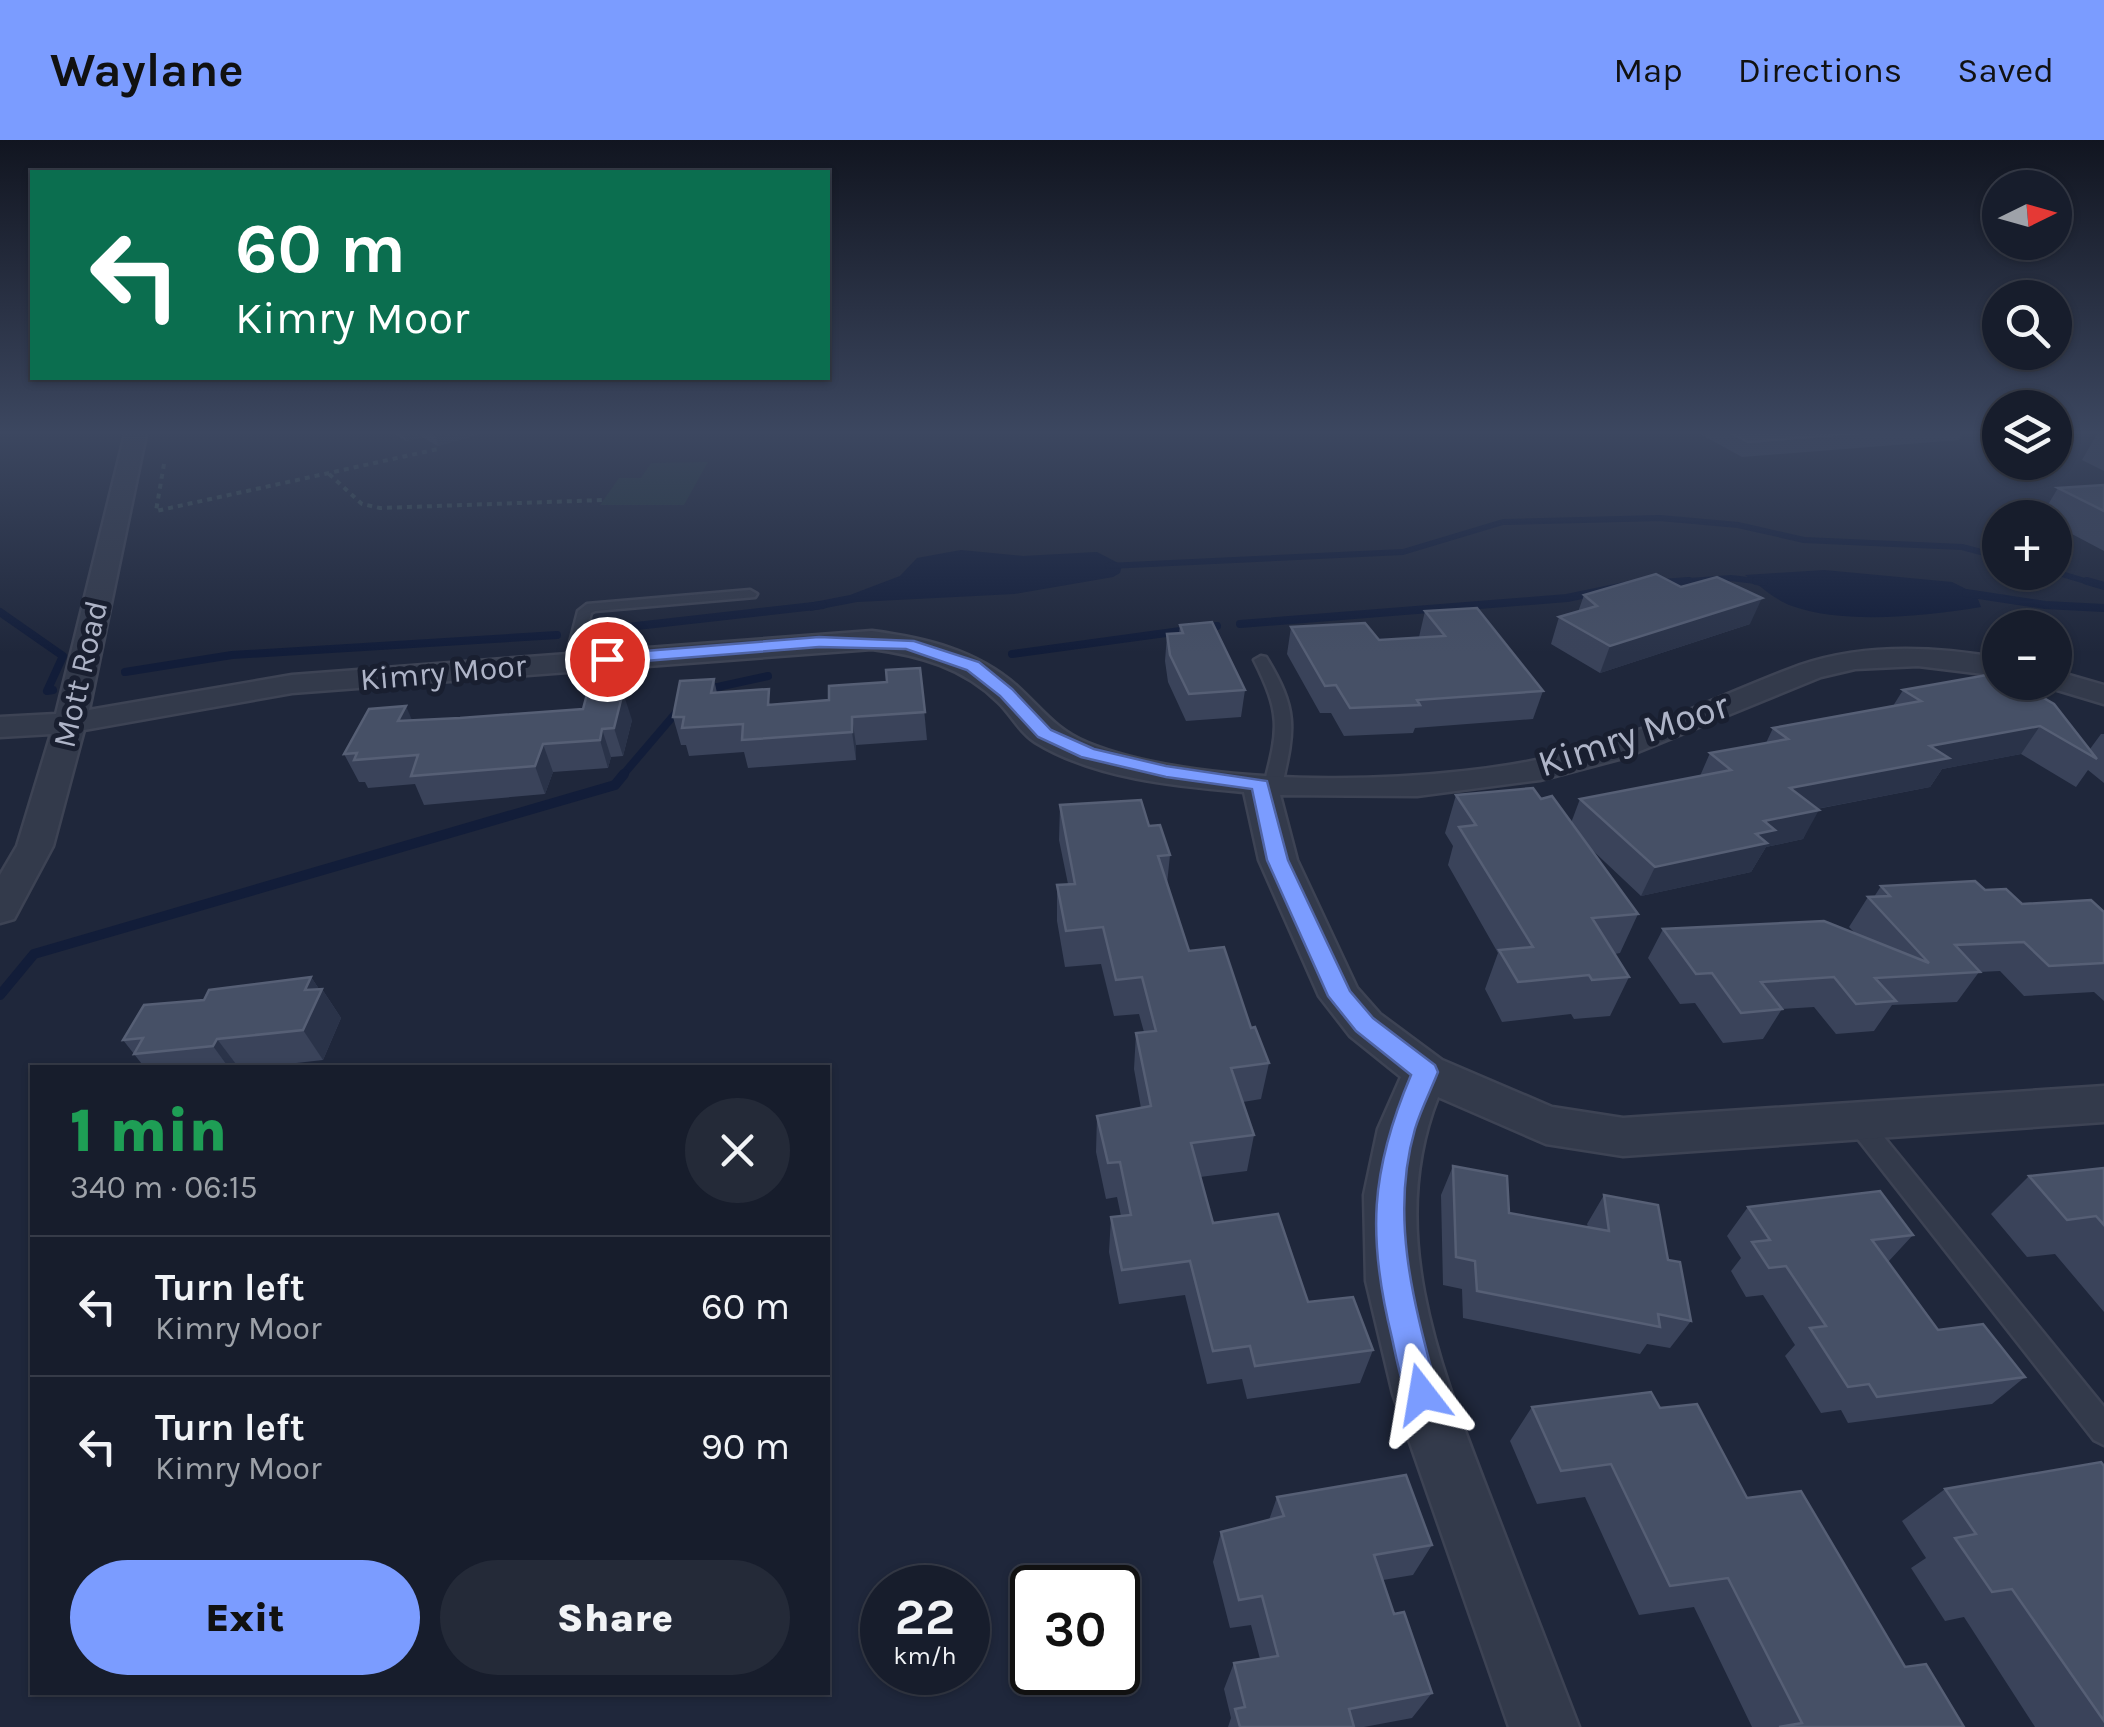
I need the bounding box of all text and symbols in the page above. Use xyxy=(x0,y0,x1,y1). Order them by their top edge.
text: Waylane xyxy=(50,42,244,98)
text: Map xyxy=(1613,50,1683,91)
text: Directions xyxy=(1738,50,1902,91)
text: Saved xyxy=(1957,50,2054,91)
north arrow xyxy=(1982,170,2072,260)
map controls xyxy=(1982,170,2072,700)
text: 60 m xyxy=(235,208,406,290)
icon: left xyxy=(70,210,200,340)
button: search xyxy=(1982,280,2072,370)
text: Kimry Moor xyxy=(235,292,469,344)
button: layers xyxy=(1982,390,2072,480)
button: + xyxy=(1982,500,2072,590)
street label: Mott Road xyxy=(46,597,115,751)
button: − xyxy=(1982,610,2072,700)
pin xyxy=(565,617,650,702)
icon: arrive xyxy=(580,632,635,687)
street label: Kimry Moor xyxy=(358,647,528,698)
street label: Kimry Moor xyxy=(1532,682,1734,786)
text: 1 min xyxy=(70,1096,227,1166)
button: close xyxy=(685,1098,790,1203)
text: 340 m · 06:15 xyxy=(70,1169,258,1206)
text: Turn left xyxy=(155,1265,305,1310)
icon: left xyxy=(70,1279,125,1334)
text: 60 m xyxy=(701,1284,790,1329)
text: Kimry Moor xyxy=(155,1310,322,1347)
position arrow xyxy=(1370,1342,1474,1446)
text: Turn left xyxy=(155,1405,305,1450)
icon: left xyxy=(70,1419,125,1474)
text: 90 m xyxy=(701,1424,790,1469)
text: Kimry Moor xyxy=(155,1450,322,1487)
button: Exit xyxy=(70,1560,420,1675)
button: Share xyxy=(440,1560,790,1675)
speed limit sign: 30 xyxy=(1010,1565,1140,1695)
text: 22 xyxy=(895,1588,955,1647)
text: km/h xyxy=(893,1641,957,1670)

